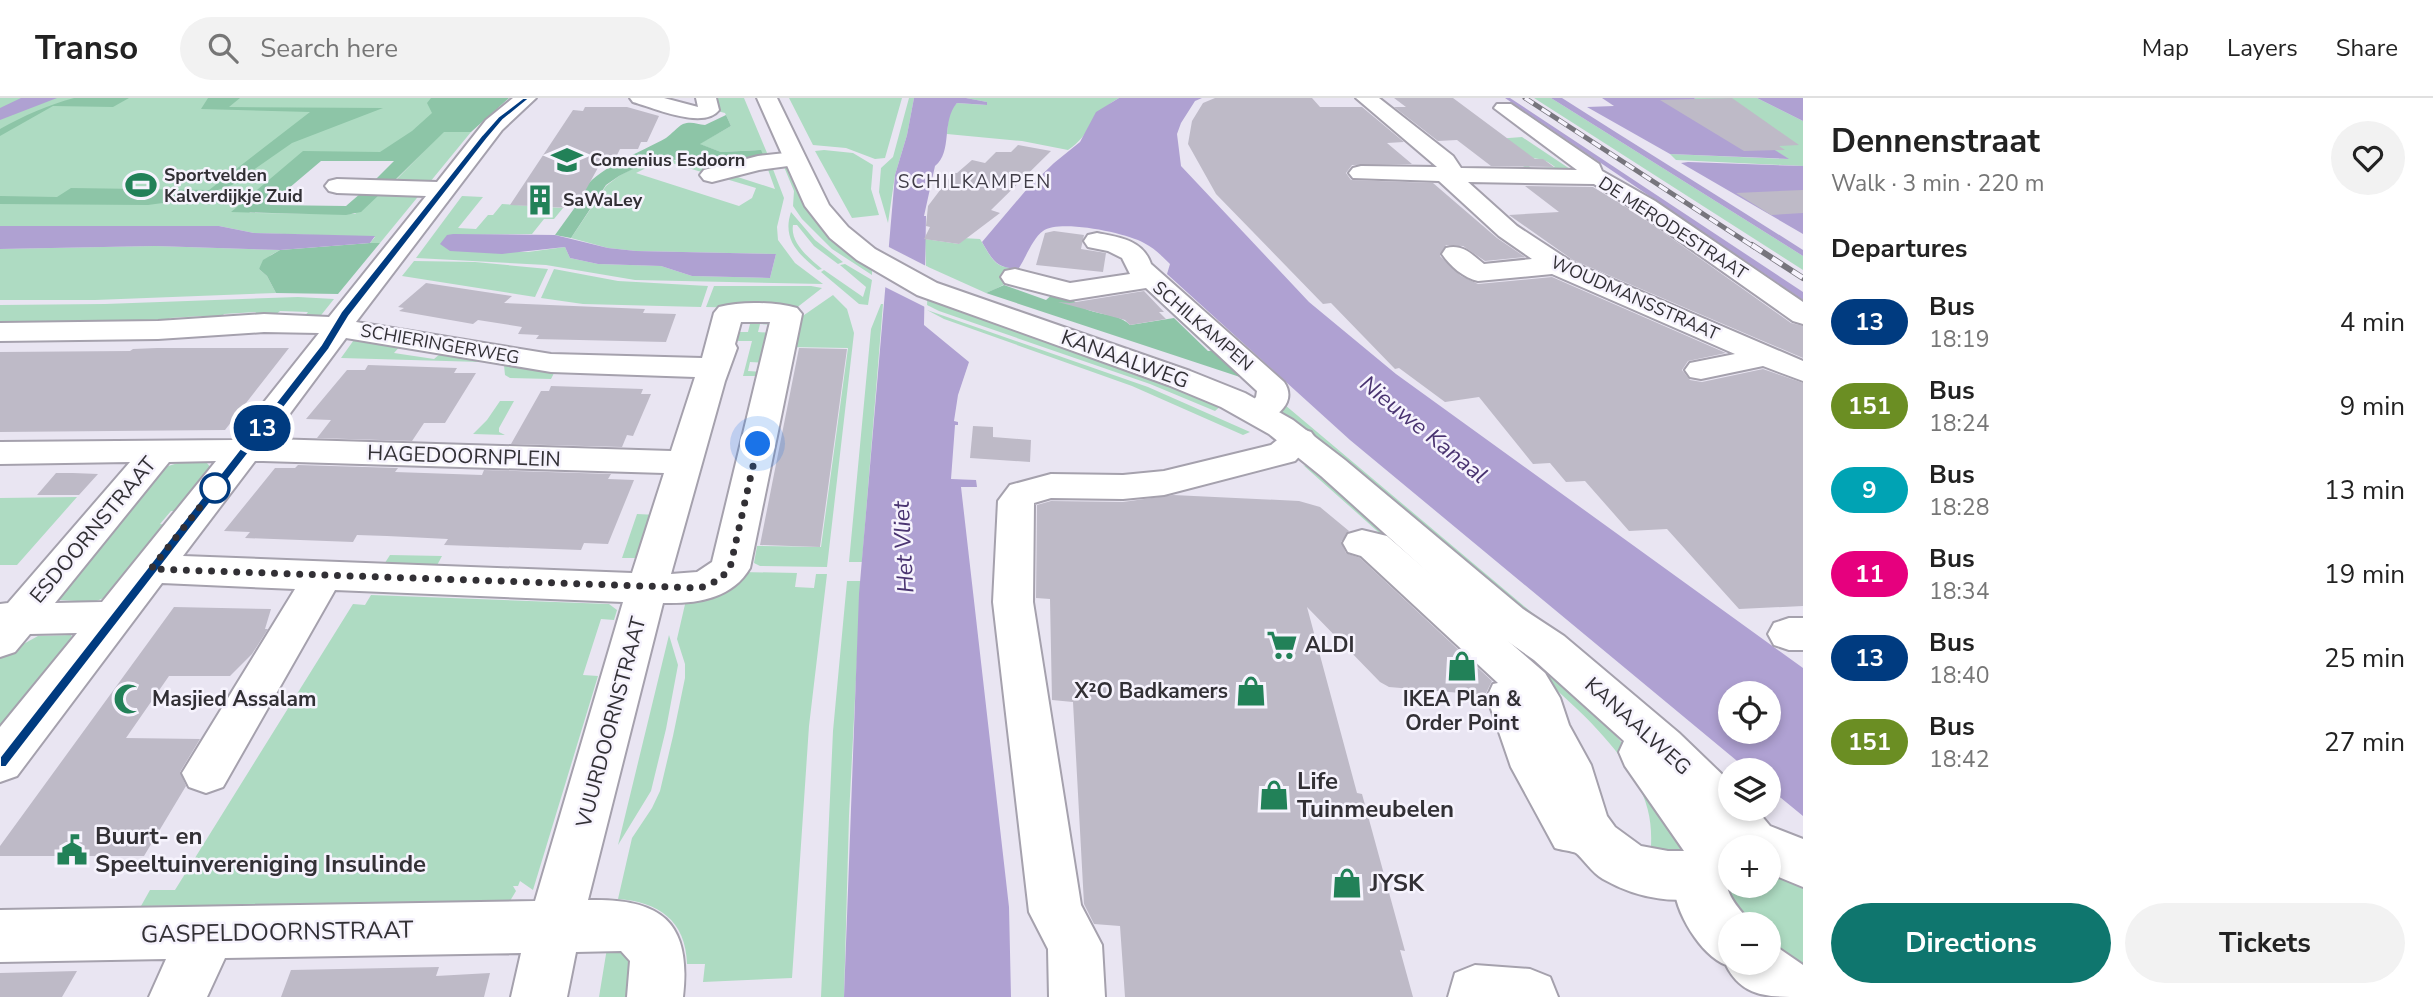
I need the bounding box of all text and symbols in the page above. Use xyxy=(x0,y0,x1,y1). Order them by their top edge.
search box xyxy=(180,17,670,80)
text: Transo xyxy=(35,26,138,71)
icon: search xyxy=(204,29,242,67)
text: Search here xyxy=(260,31,398,66)
text: Map xyxy=(2142,32,2189,64)
text: Layers xyxy=(2227,32,2298,64)
text: Share xyxy=(2336,32,2398,64)
text: Dennenstraat xyxy=(1831,119,2040,164)
button: heart xyxy=(2331,121,2405,195)
school or university icon: Comenius Esdoorn xyxy=(550,143,584,177)
place label: Comenius Esdoorn xyxy=(590,148,745,172)
place label: Sportvelden Kalverdijkje Zuid xyxy=(164,163,303,208)
sports icon: Sportvelden Kalverdijkje Zuid xyxy=(124,168,158,202)
text: Walk · 3 min · 220 m xyxy=(1831,168,2044,199)
district label: SCHILKAMPEN xyxy=(898,169,1052,195)
street label: DE MERODESTRAAT xyxy=(1594,171,1752,285)
building icon: SaWaLey xyxy=(523,183,557,217)
place label: SaWaLey xyxy=(563,188,643,212)
text: Departures xyxy=(1831,231,1967,266)
street label: WOUDMANSSTRAAT xyxy=(1547,250,1723,346)
street label: SCHILKAMPEN xyxy=(1148,276,1258,376)
text: Bus xyxy=(1929,289,1975,324)
text: 4 min xyxy=(2340,305,2405,340)
text: 13 xyxy=(1855,306,1884,338)
street label: SCHIERINGERWEG xyxy=(359,318,521,370)
street label: KANAALWEG xyxy=(1057,323,1193,395)
text: 18:19 xyxy=(1929,324,1989,355)
water label: Nieuwe Kanaal xyxy=(1353,368,1494,490)
text: Bus xyxy=(1929,373,1975,408)
text: 9 min xyxy=(2340,389,2405,424)
text: 151 xyxy=(1848,390,1891,422)
line badge: 13 xyxy=(230,405,294,451)
text: 18:24 xyxy=(1929,408,1989,439)
text: 13 xyxy=(248,412,276,444)
your location xyxy=(740,426,775,461)
street label: HAGEDOORNPLEIN xyxy=(367,439,561,473)
street label: ESDOORNSTRAAT xyxy=(23,451,163,609)
text: Bus xyxy=(1929,457,1975,492)
unlabelled marker xyxy=(200,473,230,503)
text: 13 min xyxy=(2324,473,2405,508)
text: 9 xyxy=(1862,474,1877,506)
text: 18:28 xyxy=(1929,492,1989,523)
water label: Het Vliet xyxy=(886,499,921,594)
text: Bus xyxy=(1929,541,1975,576)
text: 19 min xyxy=(2324,557,2405,592)
text: 11 xyxy=(1855,558,1884,590)
text: 18:34 xyxy=(1929,576,1989,607)
street label: VUURDOORNSTRAAT xyxy=(569,613,653,831)
text: Bus xyxy=(1929,625,1975,660)
supermarket icon: ALDI xyxy=(1265,628,1299,662)
place label: ALDI xyxy=(1305,631,1354,659)
text: 25 min xyxy=(2324,641,2405,676)
text: 13 xyxy=(1855,642,1884,674)
shop icon: IKEA Plan & Order Point xyxy=(1445,649,1479,683)
text: 18:40 xyxy=(1929,660,1989,691)
street label: KANAALWEG xyxy=(1579,671,1697,781)
shop icon: X²O Badkamers xyxy=(1234,674,1268,708)
place label: X²O Badkamers xyxy=(1073,677,1228,705)
map controls xyxy=(1718,681,1781,975)
button: locate xyxy=(1718,681,1781,744)
mosque icon: Masjied Assalam xyxy=(112,682,146,716)
place label: Masjied Assalam xyxy=(152,685,316,713)
place label: IKEA Plan & Order Point xyxy=(1403,685,1522,737)
text: Bus xyxy=(1929,709,1975,744)
text: 27 min xyxy=(2324,725,2405,760)
text: 151 xyxy=(1848,726,1891,758)
text: 18:42 xyxy=(1929,744,1989,775)
button: layers xyxy=(1718,758,1781,821)
place label: Life Tuinmeubelen xyxy=(1297,765,1454,825)
shop icon: Life Tuinmeubelen xyxy=(1257,778,1291,812)
place label: Buurt- en Speeltuinvereniging Insulinde xyxy=(95,820,426,880)
public building icon: Buurt- en Speeltuinvereniging Insulinde xyxy=(55,833,89,867)
button: + xyxy=(1718,835,1781,898)
shop icon: JYSK xyxy=(1330,866,1364,900)
place label: JYSK xyxy=(1369,867,1425,899)
button: Directions xyxy=(1831,903,2111,983)
button: Tickets xyxy=(2125,903,2405,983)
button: − xyxy=(1718,912,1781,975)
street label: GASPELDOORNSTRAAT xyxy=(141,914,414,950)

